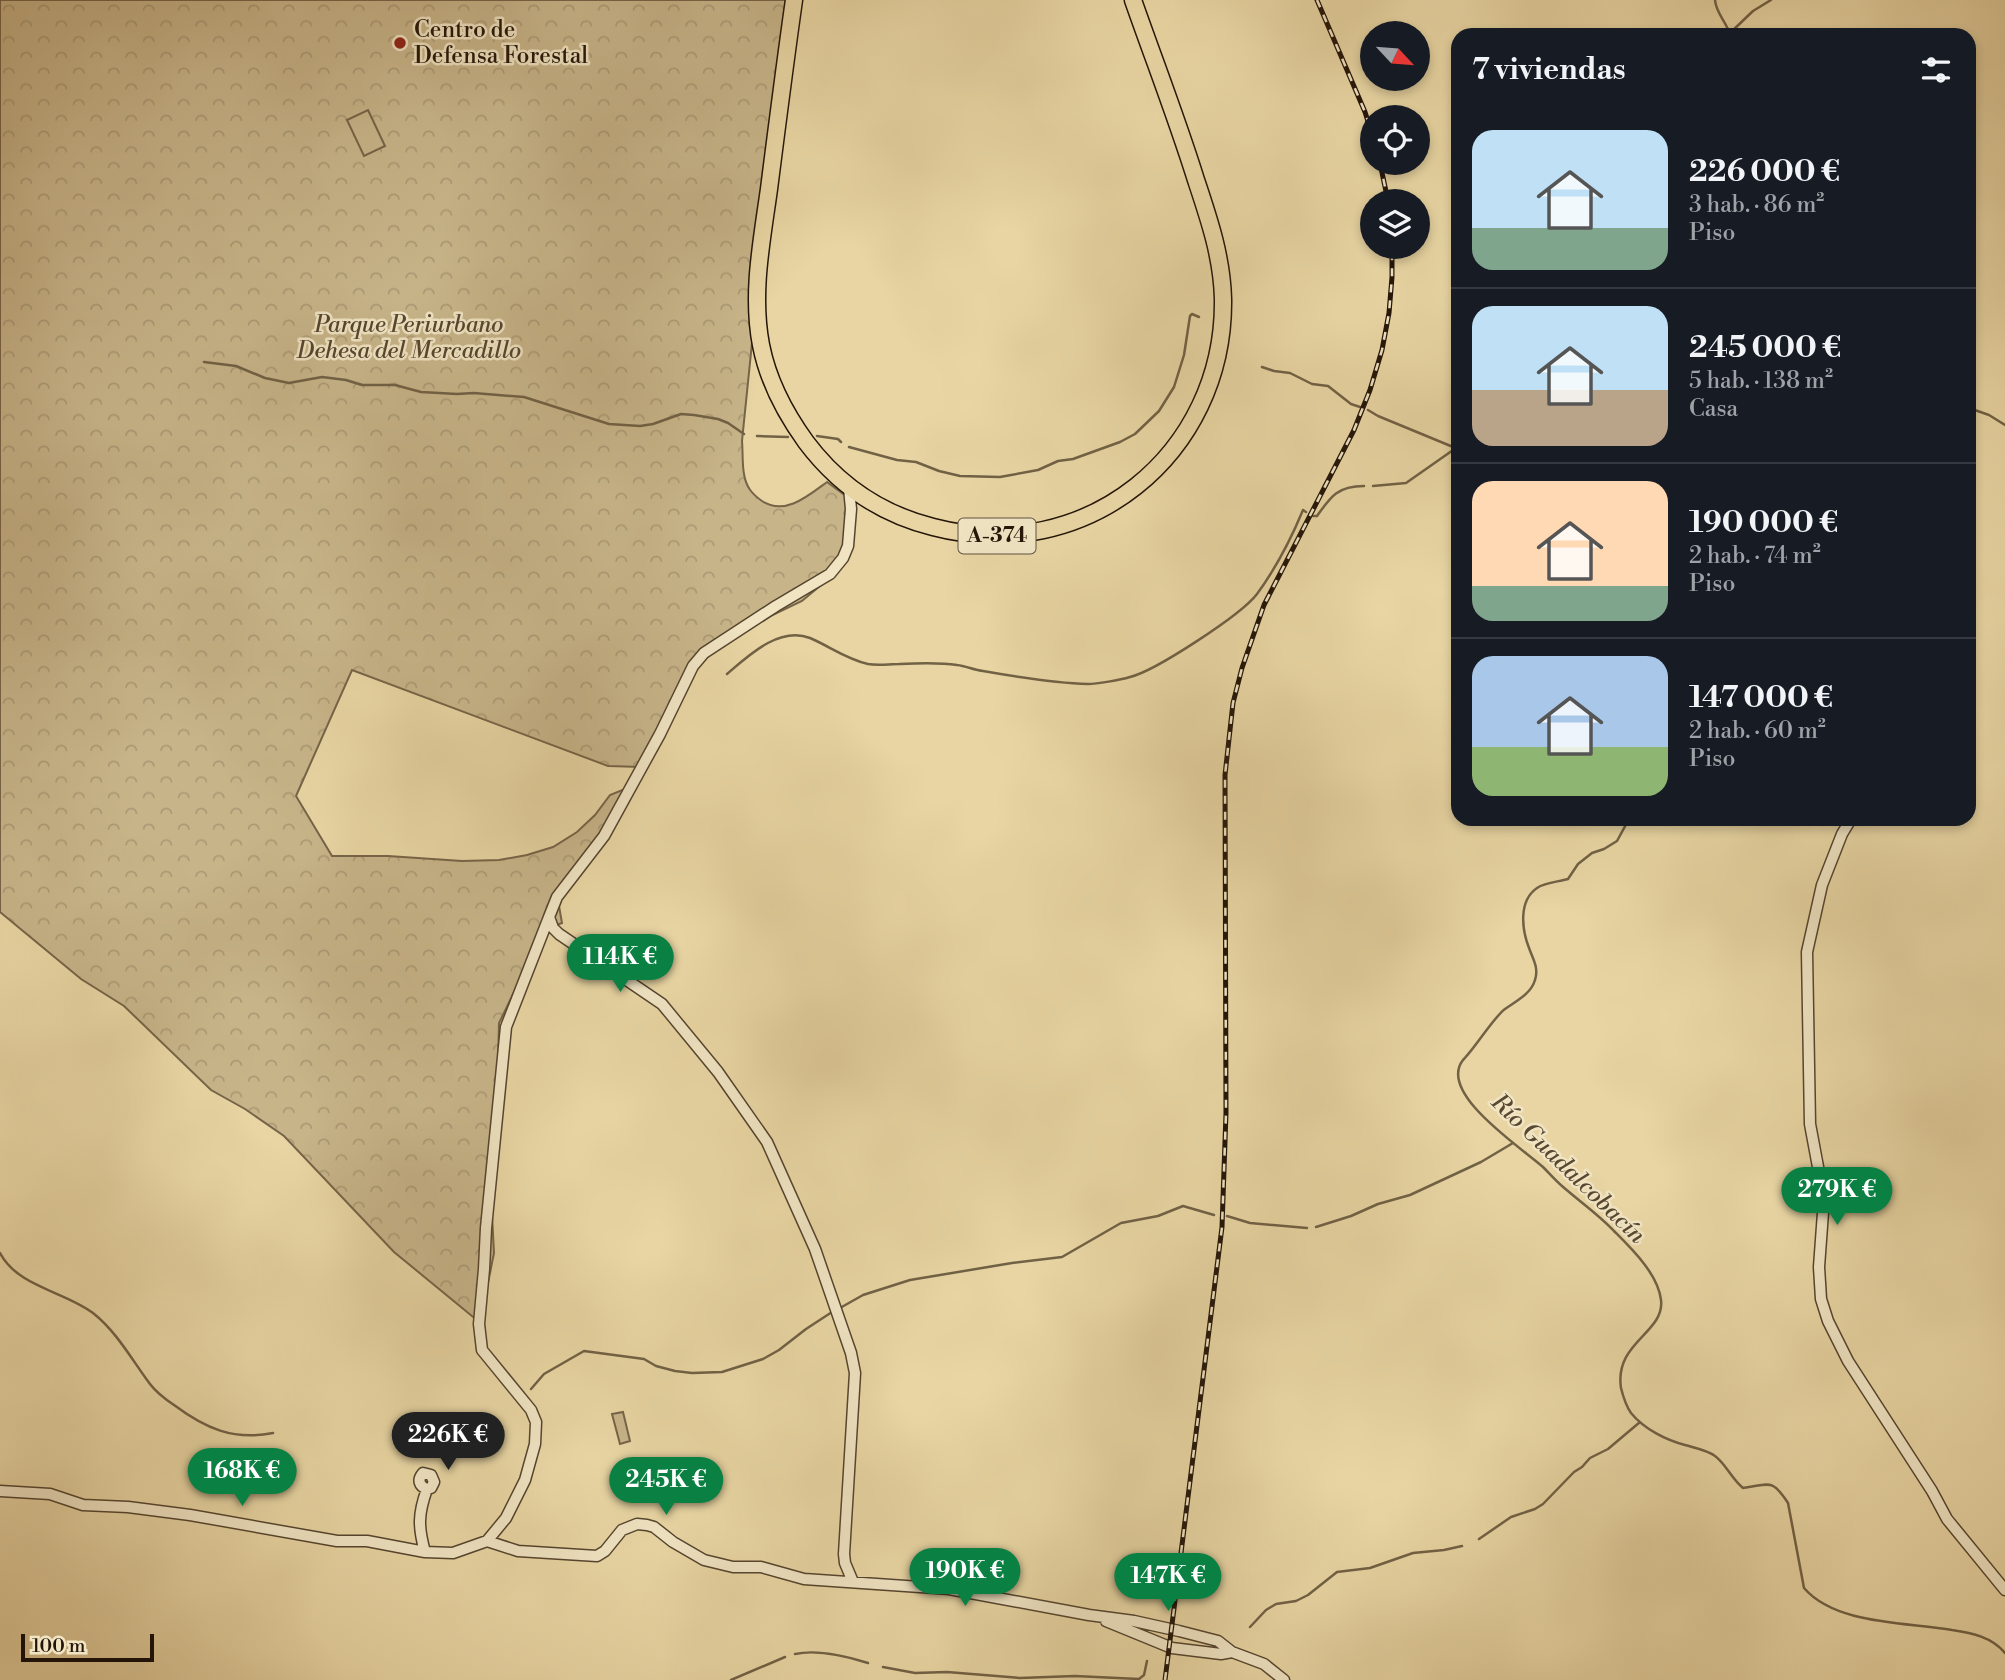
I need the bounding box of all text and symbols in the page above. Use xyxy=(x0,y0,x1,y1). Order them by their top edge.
place label: Centro de Defensa Forestal xyxy=(414,16,588,70)
north arrow xyxy=(1360,21,1430,91)
map controls xyxy=(1360,21,1430,259)
marker: Centro de Defensa Forestal xyxy=(392,35,408,51)
text: 7 viviendas xyxy=(1472,51,1626,89)
icon: filters xyxy=(1917,51,1955,89)
button: locate xyxy=(1360,105,1430,175)
text: 226 000 € xyxy=(1689,153,1840,191)
icon: home xyxy=(1528,158,1612,242)
button: layers xyxy=(1360,189,1430,259)
text: 3 hab. · 86 m² xyxy=(1689,191,1824,219)
text: Piso xyxy=(1689,219,1735,247)
park label: Parque Periurbano Dehesa del Mercadillo xyxy=(296,311,521,365)
text: 245 000 € xyxy=(1689,329,1841,367)
icon: home xyxy=(1528,334,1612,418)
text: 5 hab. · 138 m² xyxy=(1689,367,1833,395)
text: Casa xyxy=(1689,395,1738,423)
text: 190 000 € xyxy=(1689,504,1838,542)
icon: home xyxy=(1528,509,1612,593)
road number: A-374 xyxy=(958,518,1036,554)
text: 2 hab. · 74 m² xyxy=(1689,542,1821,570)
text: Piso xyxy=(1689,570,1735,598)
text: 147 000 € xyxy=(1689,679,1833,717)
icon: home xyxy=(1528,684,1612,768)
text: 2 hab. · 60 m² xyxy=(1689,717,1826,745)
text: Piso xyxy=(1689,745,1735,773)
pin: 114K € xyxy=(563,934,677,994)
text: 114K € xyxy=(583,943,657,971)
water label: Río Guadalcobacín xyxy=(1484,1087,1652,1251)
pin: 279K € xyxy=(1780,1168,1894,1227)
text: 279K € xyxy=(1797,1176,1877,1204)
pin: 226K € xyxy=(391,1412,505,1472)
text: 226K € xyxy=(408,1421,488,1449)
pin: 168K € xyxy=(185,1448,299,1508)
text: 168K € xyxy=(204,1457,280,1485)
pin: 245K € xyxy=(609,1458,723,1517)
text: 245K € xyxy=(625,1466,707,1494)
pin: 190K € xyxy=(908,1548,1022,1608)
pin: 147K € xyxy=(1111,1554,1225,1613)
text: 190K € xyxy=(925,1557,1005,1585)
text: 147K € xyxy=(1130,1562,1206,1590)
scale bar xyxy=(21,1631,154,1663)
text: 100 m xyxy=(32,1634,85,1658)

